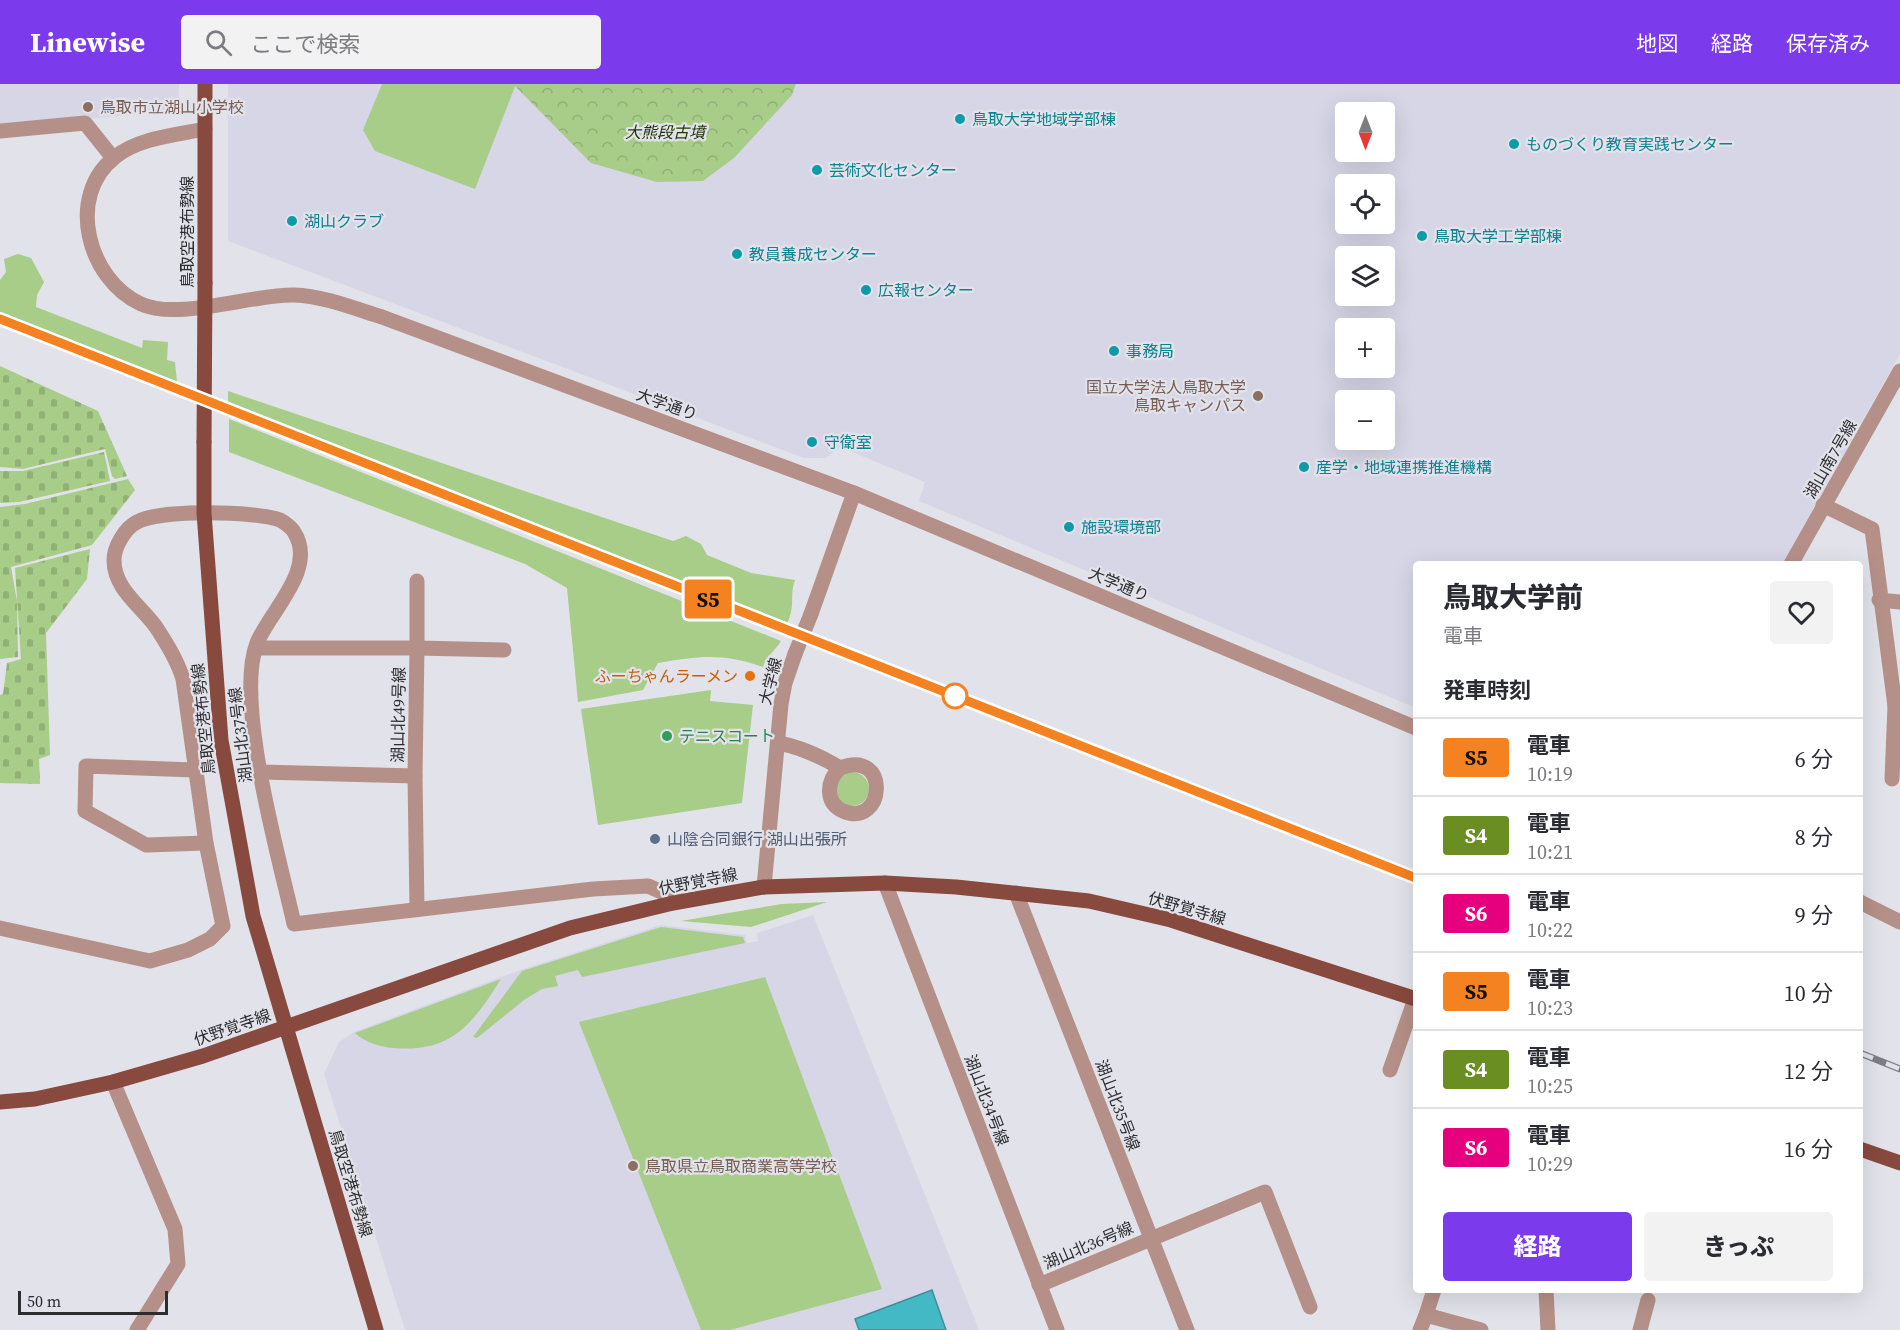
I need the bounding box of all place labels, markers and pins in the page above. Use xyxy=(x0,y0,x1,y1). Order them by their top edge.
place label: 鳥取市立湖山小学校 xyxy=(100,96,244,118)
marker: 鳥取市立湖山小学校 xyxy=(81,100,95,114)
place label: 鳥取大学地域学部棟 xyxy=(972,108,1116,130)
marker: 鳥取大学地域学部棟 xyxy=(953,112,967,126)
place label: ものづくり教育実践センター xyxy=(1526,133,1734,155)
marker: ものづくり教育実践センター xyxy=(1507,137,1521,151)
place label: 芸術文化センター xyxy=(829,159,957,181)
marker: 芸術文化センター xyxy=(810,163,824,177)
place label: 湖山クラブ xyxy=(304,210,384,232)
marker: 湖山クラブ xyxy=(285,214,299,228)
place label: 鳥取大学工学部棟 xyxy=(1434,225,1562,247)
marker: 鳥取大学工学部棟 xyxy=(1415,229,1429,243)
place label: 教員養成センター xyxy=(749,243,877,265)
marker: 教員養成センター xyxy=(730,247,744,261)
place label: 広報センター xyxy=(878,279,974,301)
marker: 広報センター xyxy=(859,283,873,297)
place label: 事務局 xyxy=(1126,340,1174,362)
marker: 事務局 xyxy=(1107,344,1121,358)
place label: 国立大学法人鳥取大学 鳥取キャンパス xyxy=(1086,376,1246,416)
marker: 国立大学法人鳥取大学 鳥取キャンパス xyxy=(1251,389,1265,403)
place label: 守衛室 xyxy=(824,431,872,453)
marker: 守衛室 xyxy=(805,435,819,449)
place label: 産学・地域連携推進機構 xyxy=(1316,456,1492,478)
marker: 産学・地域連携推進機構 xyxy=(1297,460,1311,474)
place label: 施設環境部 xyxy=(1081,516,1161,538)
marker: 施設環境部 xyxy=(1062,520,1076,534)
place label: ふーちゃんラーメン xyxy=(595,665,738,687)
marker: ふーちゃんラーメン xyxy=(743,669,757,683)
unlabelled marker xyxy=(942,683,968,709)
place label: テニスコート xyxy=(679,725,775,747)
marker: テニスコート xyxy=(660,729,674,743)
place label: 山陰合同銀行 湖山出張所 xyxy=(667,828,847,850)
marker: 山陰合同銀行 湖山出張所 xyxy=(648,832,662,846)
place label: 鳥取県立鳥取商業高等学校 xyxy=(645,1155,837,1177)
marker: 鳥取県立鳥取商業高等学校 xyxy=(626,1159,640,1173)

